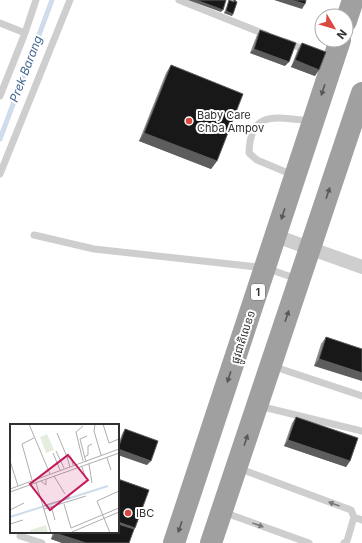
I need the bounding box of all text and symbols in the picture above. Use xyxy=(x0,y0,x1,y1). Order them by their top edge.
north arrow xyxy=(314,8,354,48)
text: N xyxy=(334,27,350,42)
water label: Prek Barang xyxy=(6,33,45,104)
one-way arrow xyxy=(320,85,326,97)
place label: Baby Care Chba Ampov xyxy=(197,108,264,135)
marker: Baby Care Chba Ampov xyxy=(184,116,194,126)
one-way arrow xyxy=(326,187,332,199)
one-way arrow xyxy=(280,208,286,220)
road number: 1 xyxy=(251,284,265,300)
street label: ផ្លូវជាតិលេខ១ xyxy=(228,309,261,366)
one-way arrow xyxy=(284,310,290,322)
one-way arrow xyxy=(226,372,232,384)
inset map xyxy=(10,424,119,533)
one-way arrow xyxy=(243,433,249,445)
one-way arrow xyxy=(328,501,340,507)
place label: IBC xyxy=(136,506,154,520)
marker: IBC xyxy=(123,508,133,518)
one-way arrow xyxy=(176,522,182,534)
one-way arrow xyxy=(252,522,264,528)

